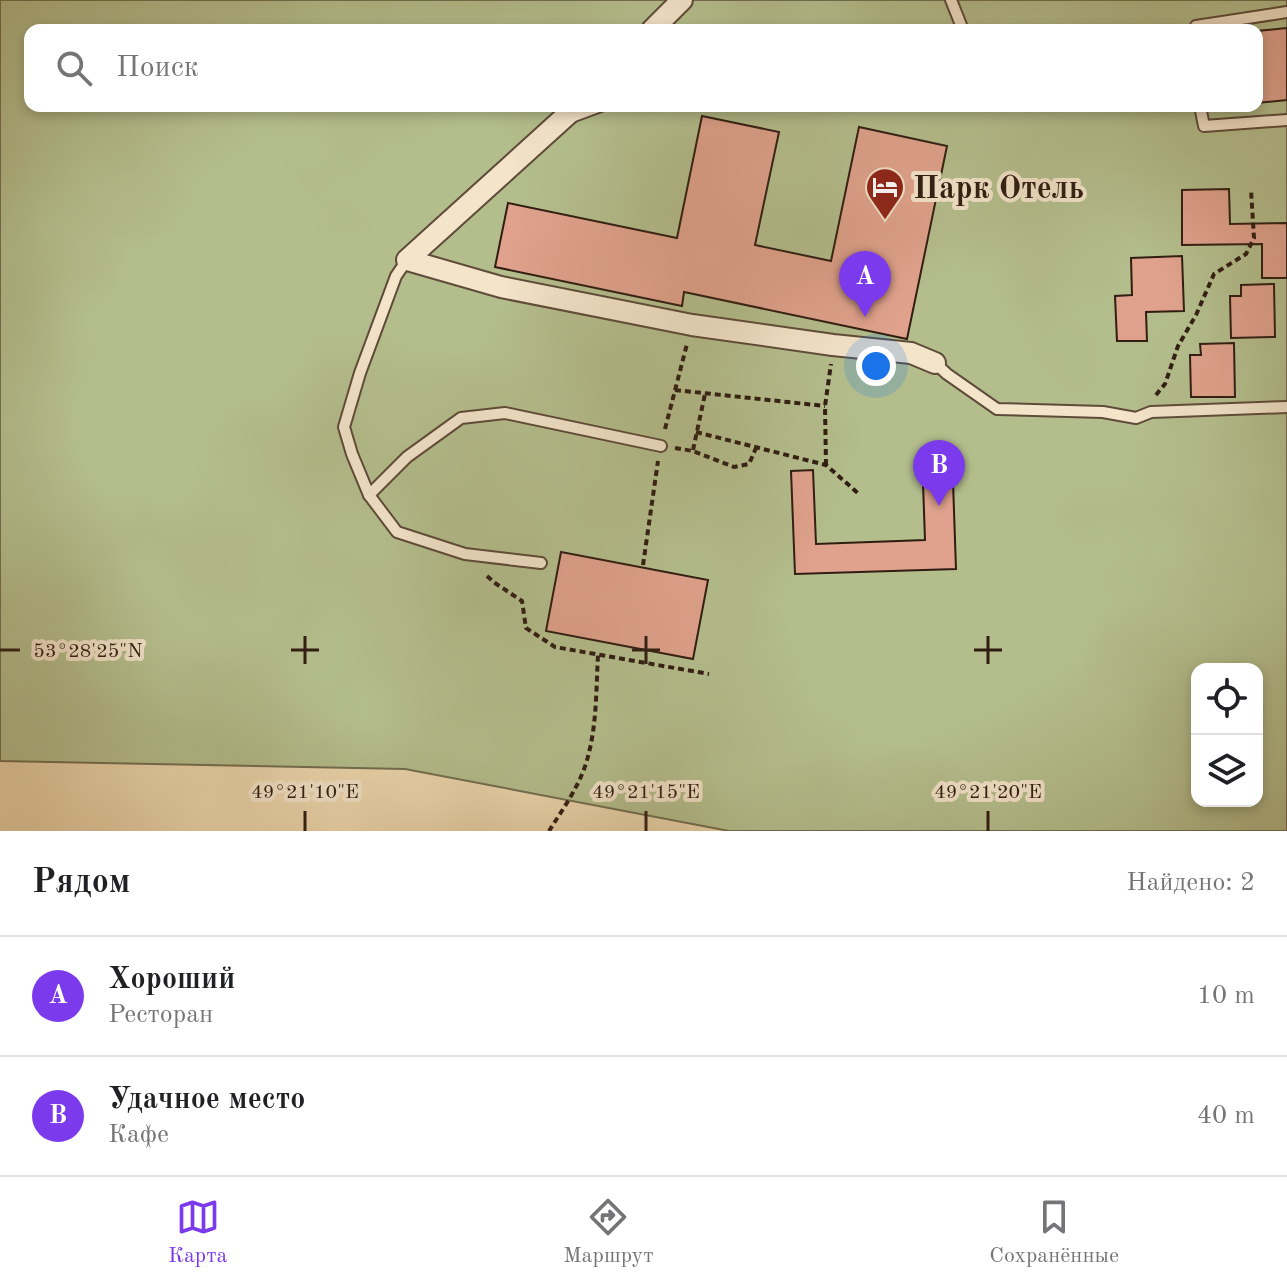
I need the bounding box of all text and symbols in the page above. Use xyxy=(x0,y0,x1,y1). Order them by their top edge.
search box xyxy=(24,24,1263,112)
icon: search xyxy=(52,46,96,90)
text: Поиск xyxy=(116,53,199,83)
hotel icon: Парк Отель xyxy=(864,166,906,221)
place label: Парк Отель xyxy=(913,174,1084,206)
pin: A xyxy=(839,251,891,317)
your location xyxy=(856,346,896,386)
pin: B xyxy=(913,440,965,506)
text: 53°28'25"N xyxy=(33,642,143,662)
map controls xyxy=(1191,663,1263,807)
button: locate xyxy=(1191,663,1263,735)
button: layers xyxy=(1191,735,1263,807)
text: 49°21'10"E xyxy=(251,783,359,803)
text: 49°21'15"E xyxy=(592,783,700,803)
text: 49°21'20"E xyxy=(934,783,1042,803)
text: Рядом xyxy=(32,866,131,900)
text: Найдено: 2 xyxy=(1126,870,1255,896)
text: Хороший xyxy=(108,965,235,995)
text: A xyxy=(48,983,68,1009)
text: 10 m xyxy=(1197,983,1255,1009)
text: Ресторан xyxy=(108,1002,213,1028)
text: Удачное место xyxy=(108,1085,306,1115)
text: B xyxy=(49,1103,67,1129)
text: 40 m xyxy=(1197,1103,1255,1129)
text: Кафе xyxy=(108,1122,169,1148)
tab: Карта xyxy=(168,1195,227,1270)
tab: Маршрут xyxy=(563,1195,654,1270)
tab: Сохранённые xyxy=(989,1195,1119,1270)

